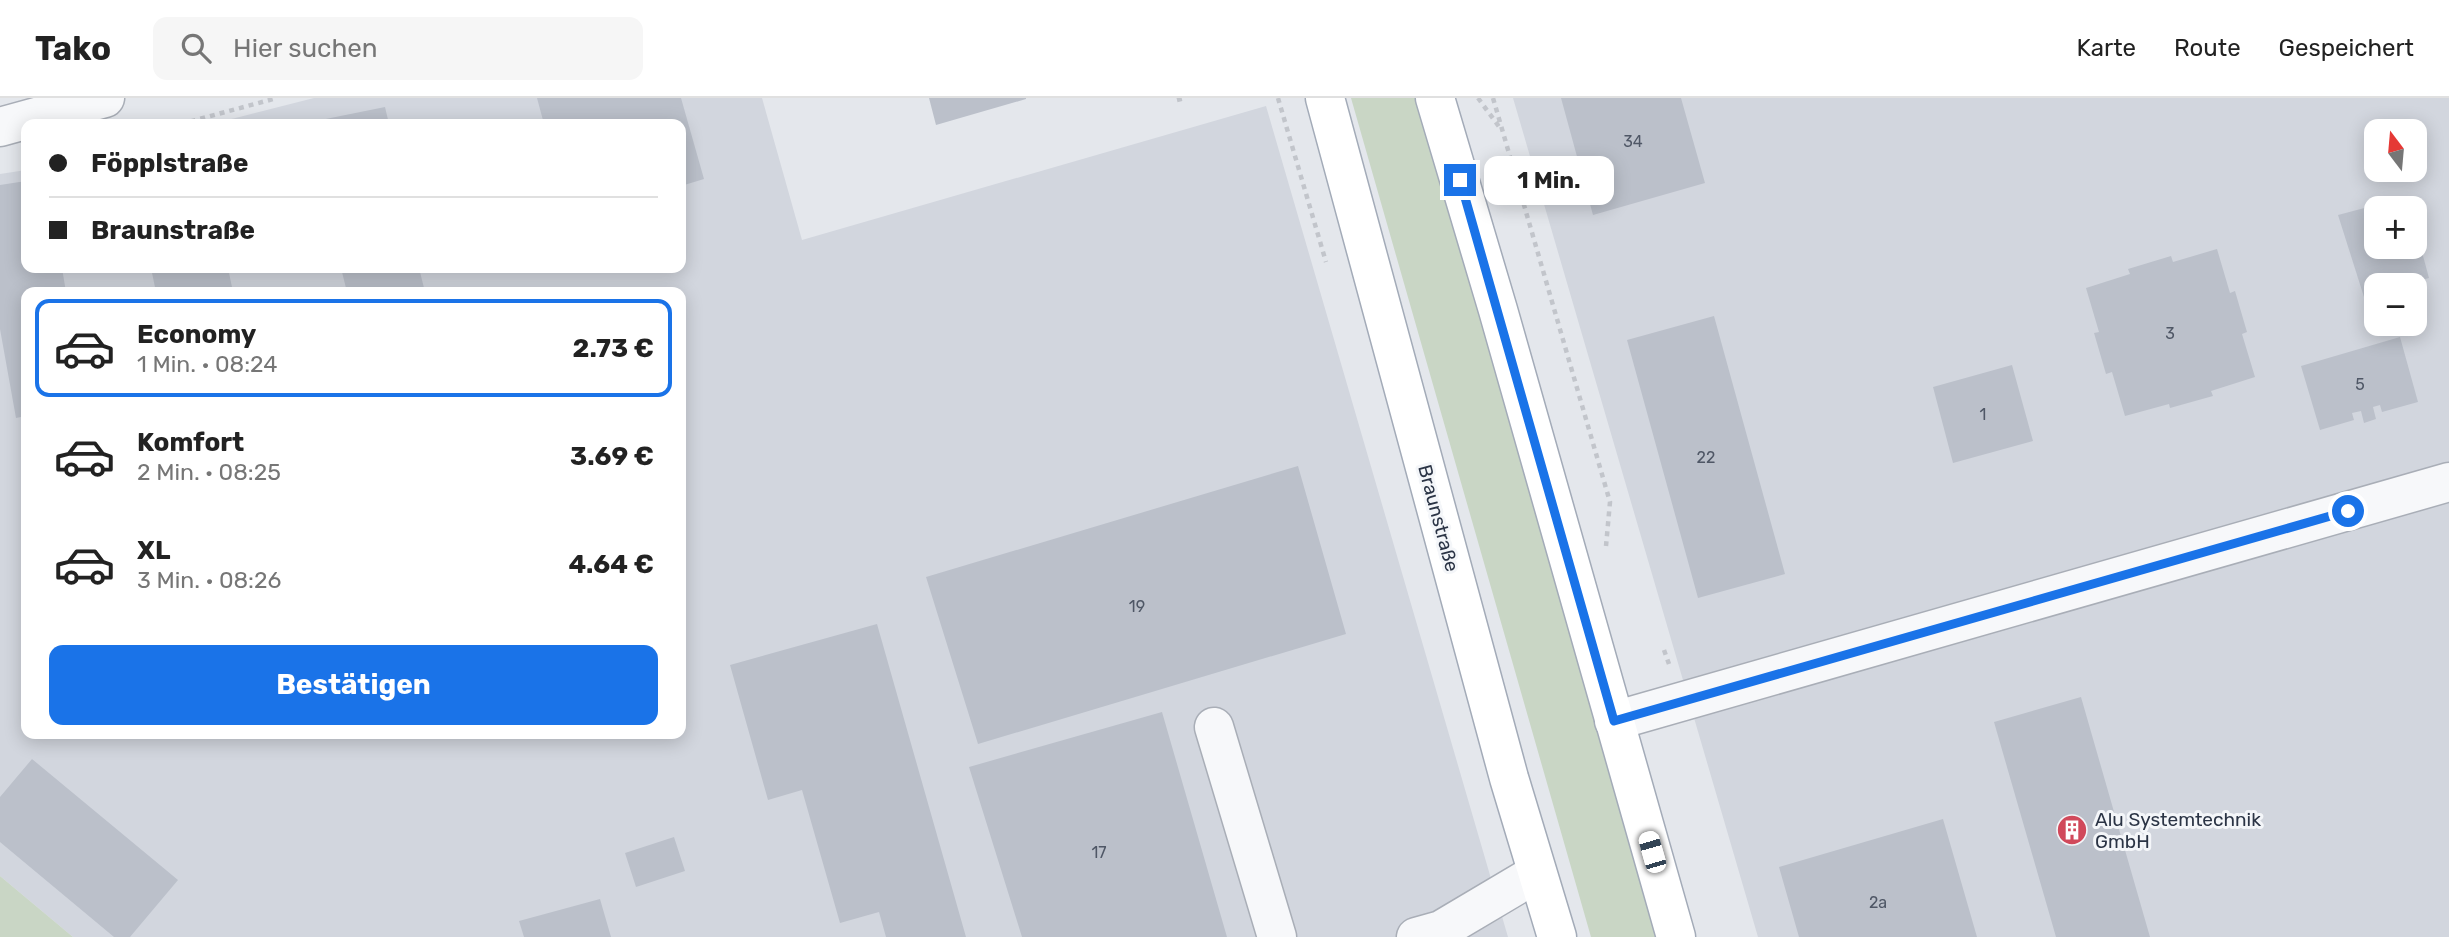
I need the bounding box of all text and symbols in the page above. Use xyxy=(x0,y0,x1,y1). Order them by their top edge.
search box xyxy=(153,17,643,80)
text: Tako xyxy=(35,29,111,68)
icon: search xyxy=(177,29,215,67)
text: Hier suchen xyxy=(233,33,378,64)
text: Karte xyxy=(2077,34,2136,62)
text: Route xyxy=(2174,34,2241,62)
text: Gespeichert xyxy=(2279,34,2414,62)
north arrow xyxy=(2364,119,2427,182)
map controls xyxy=(2364,119,2427,336)
house number: 34 xyxy=(1623,132,1643,151)
text: Föpplstraße xyxy=(91,148,248,179)
callout: 1 Min. xyxy=(1484,155,1614,204)
route end xyxy=(1444,164,1476,196)
text: 1 Min. xyxy=(1517,166,1581,194)
button: + xyxy=(2364,196,2427,259)
text: Braunstraße xyxy=(91,215,255,246)
button: − xyxy=(2364,273,2427,336)
icon: car xyxy=(53,317,116,380)
text: Economy xyxy=(137,319,256,350)
house number: 3 xyxy=(2165,324,2175,343)
text: 2.73 € xyxy=(573,333,654,364)
text: 1 Min. · 08:24 xyxy=(137,350,278,378)
house number: 5 xyxy=(2355,375,2365,394)
house number: 1 xyxy=(1980,405,1986,424)
icon: car xyxy=(53,425,116,488)
text: Komfort xyxy=(137,427,244,458)
text: 3.69 € xyxy=(570,441,654,472)
house number: 22 xyxy=(1697,448,1715,467)
text: 2 Min. · 08:25 xyxy=(137,458,281,486)
street label: Braunstraße xyxy=(1413,462,1464,574)
route start xyxy=(2332,495,2364,527)
icon: car xyxy=(53,533,116,596)
text: XL xyxy=(137,535,170,566)
text: 4.64 € xyxy=(569,549,654,580)
text: 3 Min. · 08:26 xyxy=(137,566,281,594)
house number: 19 xyxy=(1129,597,1145,616)
button: Bestätigen xyxy=(49,645,658,725)
place label: Alu Systemtechnik GmbH xyxy=(2095,808,2261,853)
building icon: Alu Systemtechnik GmbH xyxy=(2055,813,2089,847)
car xyxy=(1637,829,1668,875)
house number: 17 xyxy=(1091,843,1107,862)
house number: 2a xyxy=(1869,893,1887,912)

